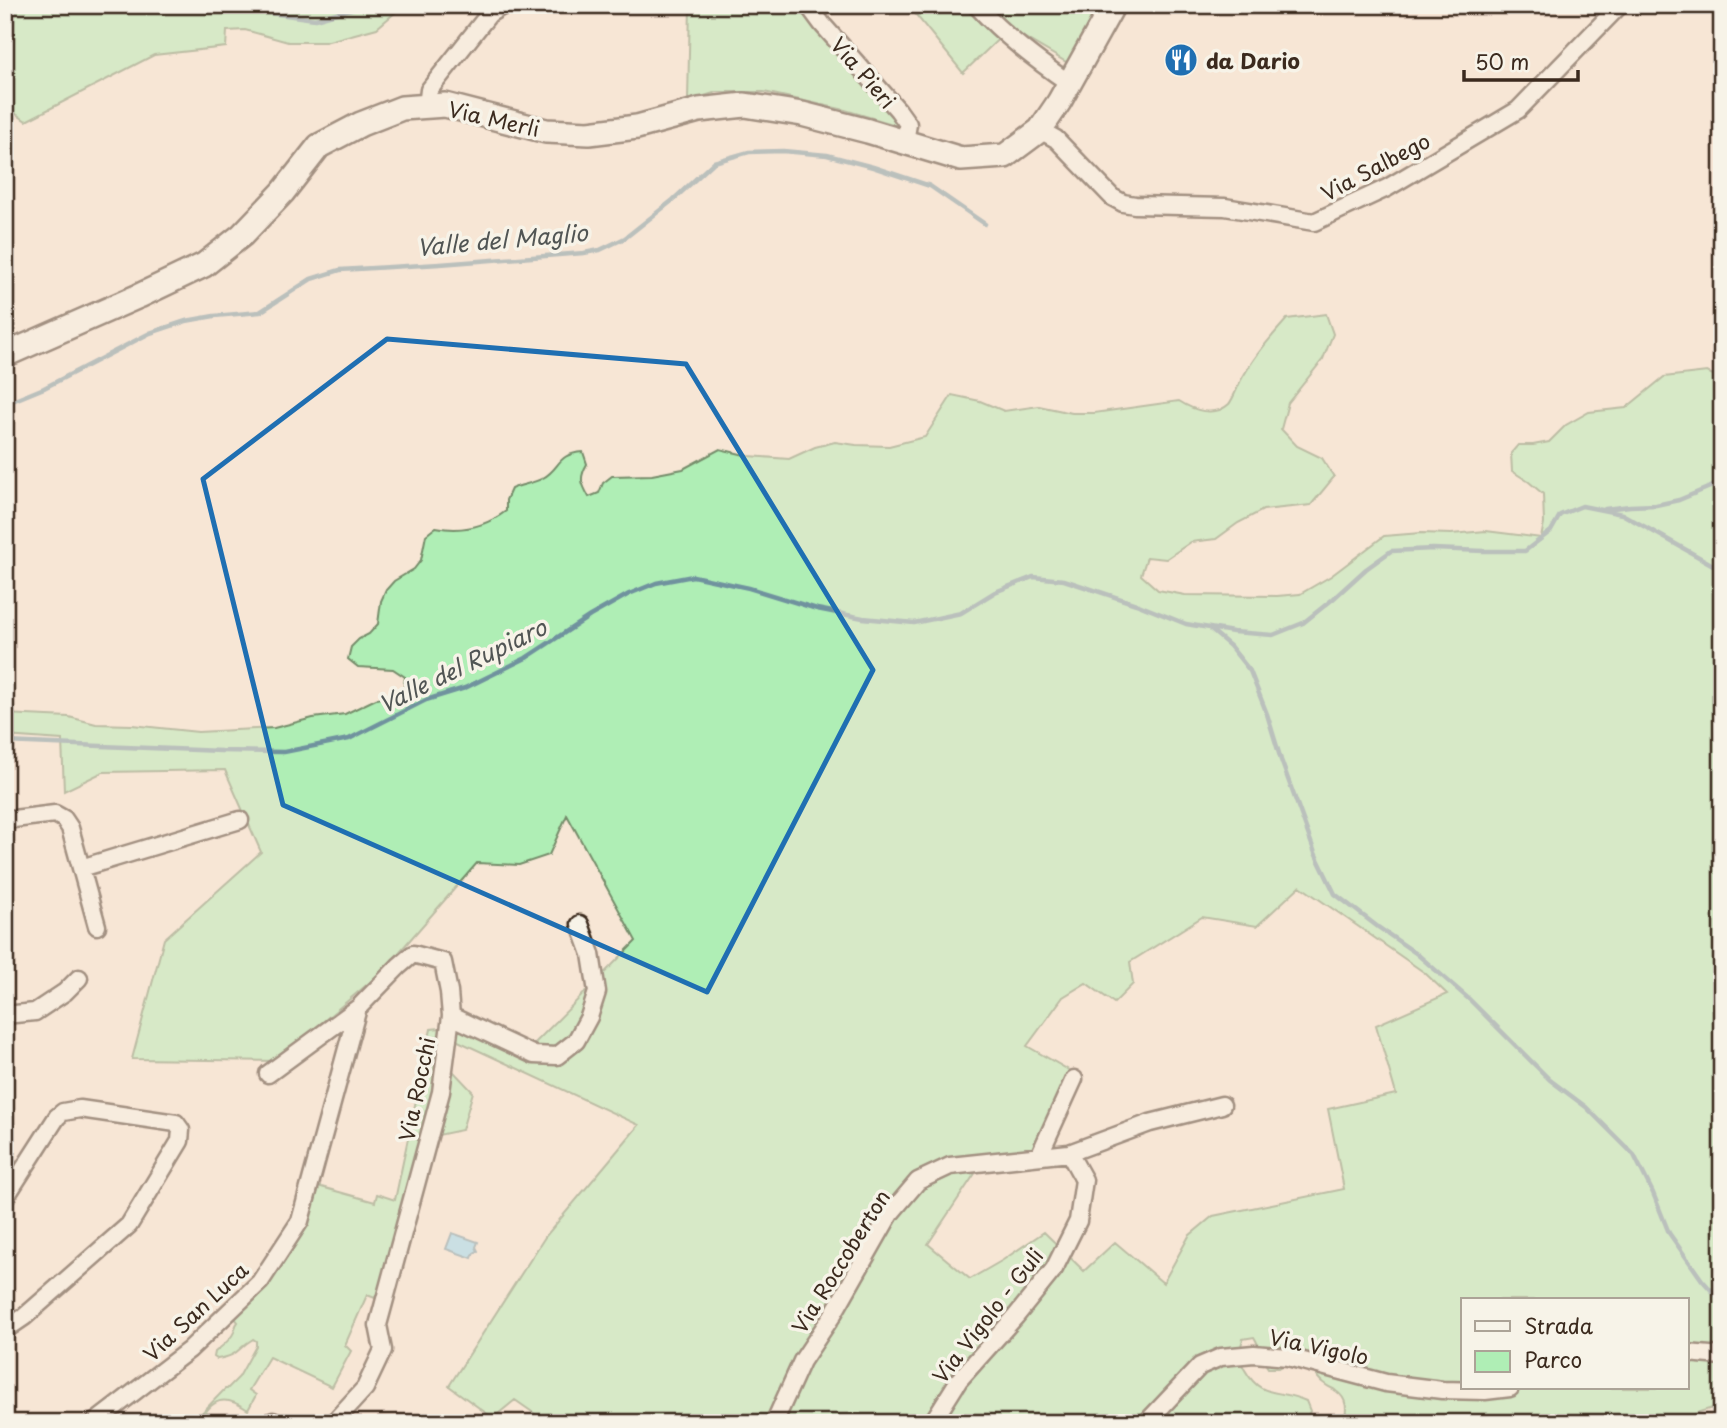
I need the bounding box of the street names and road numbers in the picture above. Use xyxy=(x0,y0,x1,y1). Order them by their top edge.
street label: Via Pieri xyxy=(824,29,904,115)
street label: Via Merli xyxy=(445,92,543,144)
street label: Via Salbego xyxy=(1315,124,1435,208)
street label: Via Rocchi xyxy=(389,1034,443,1144)
street label: Via Roccoberton xyxy=(783,1183,897,1339)
street label: Via Vigolo - Guli xyxy=(924,1240,1050,1390)
street label: Via San Luca xyxy=(135,1254,255,1368)
street label: Via Vigolo xyxy=(1266,1320,1372,1372)

